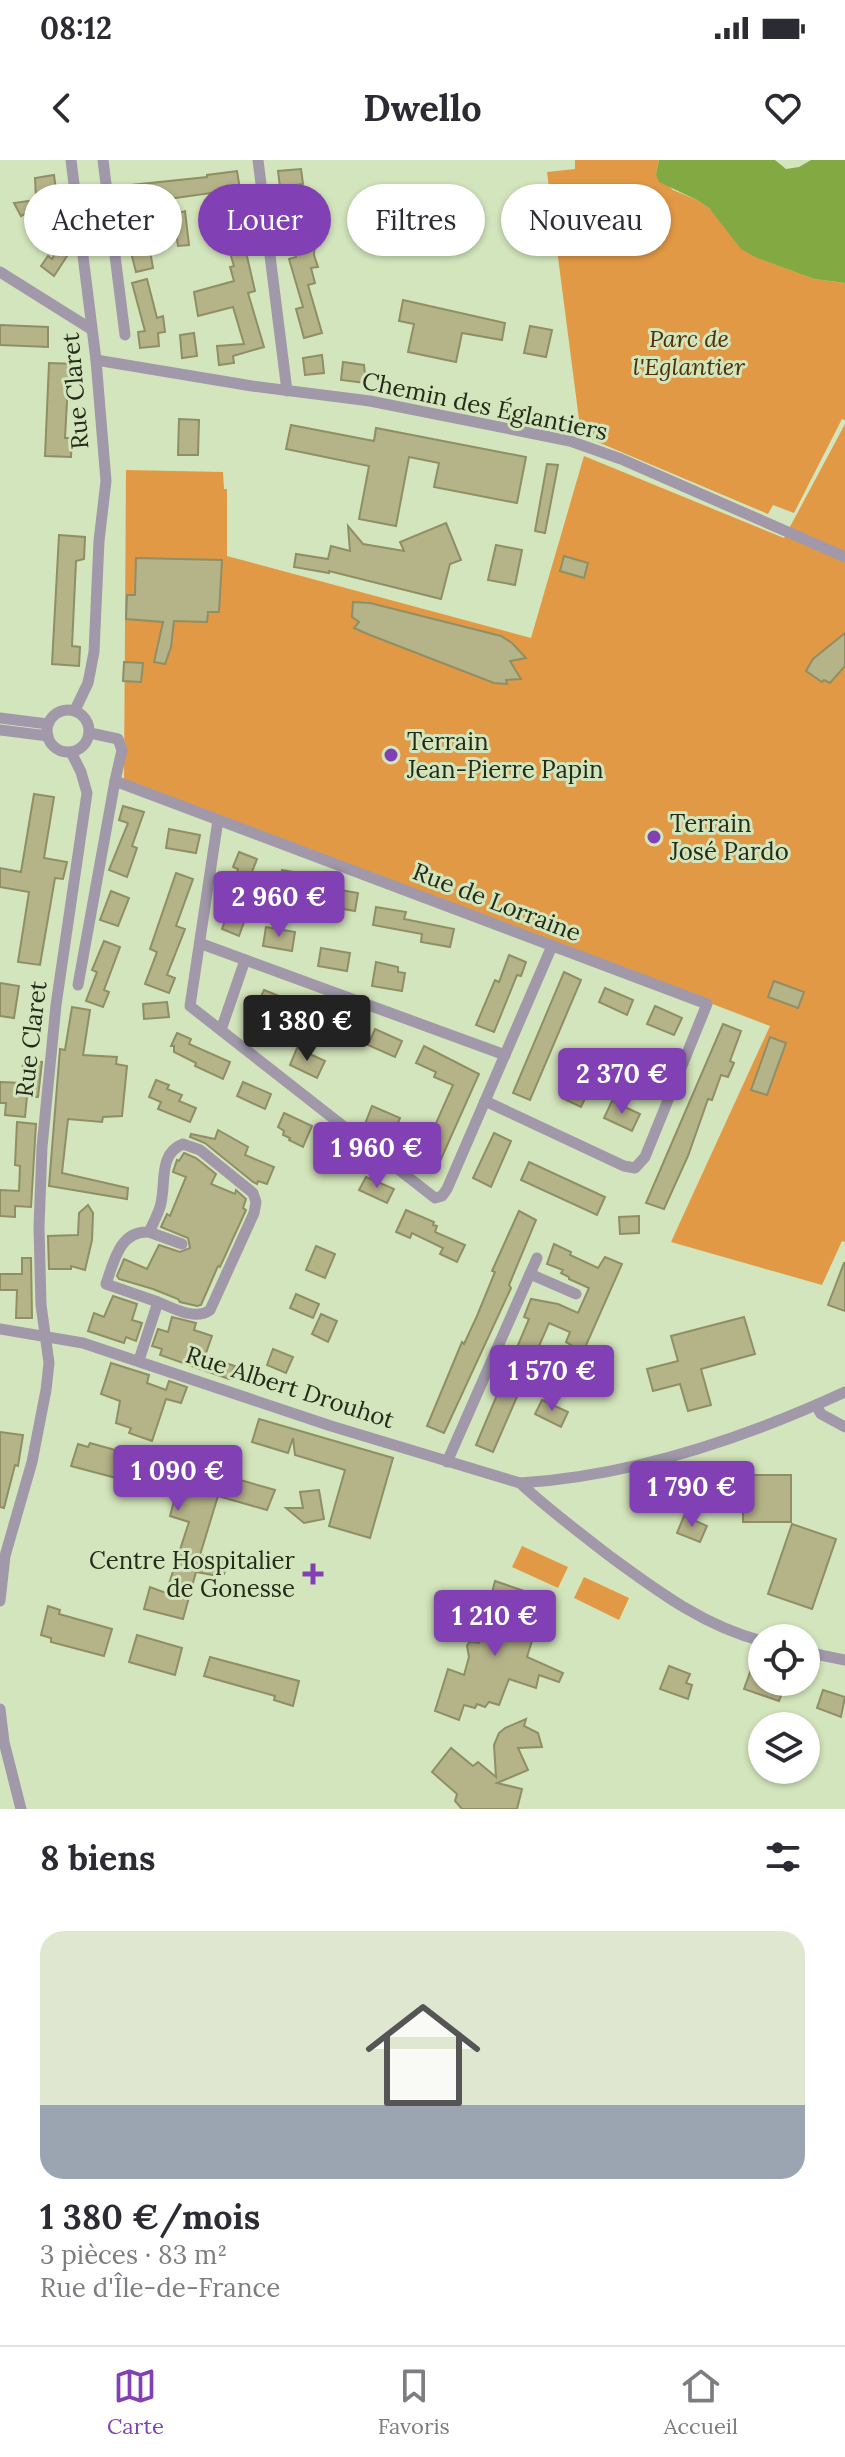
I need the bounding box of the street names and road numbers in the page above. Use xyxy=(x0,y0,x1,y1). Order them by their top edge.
street label: Rue Claret xyxy=(54,331,96,451)
street label: Chemin des Églantiers xyxy=(359,365,611,447)
street label: Rue de Lorraine xyxy=(409,856,585,948)
street label: Rue Claret xyxy=(9,978,54,1099)
street label: Rue Albert Drouhot xyxy=(182,1339,399,1436)

